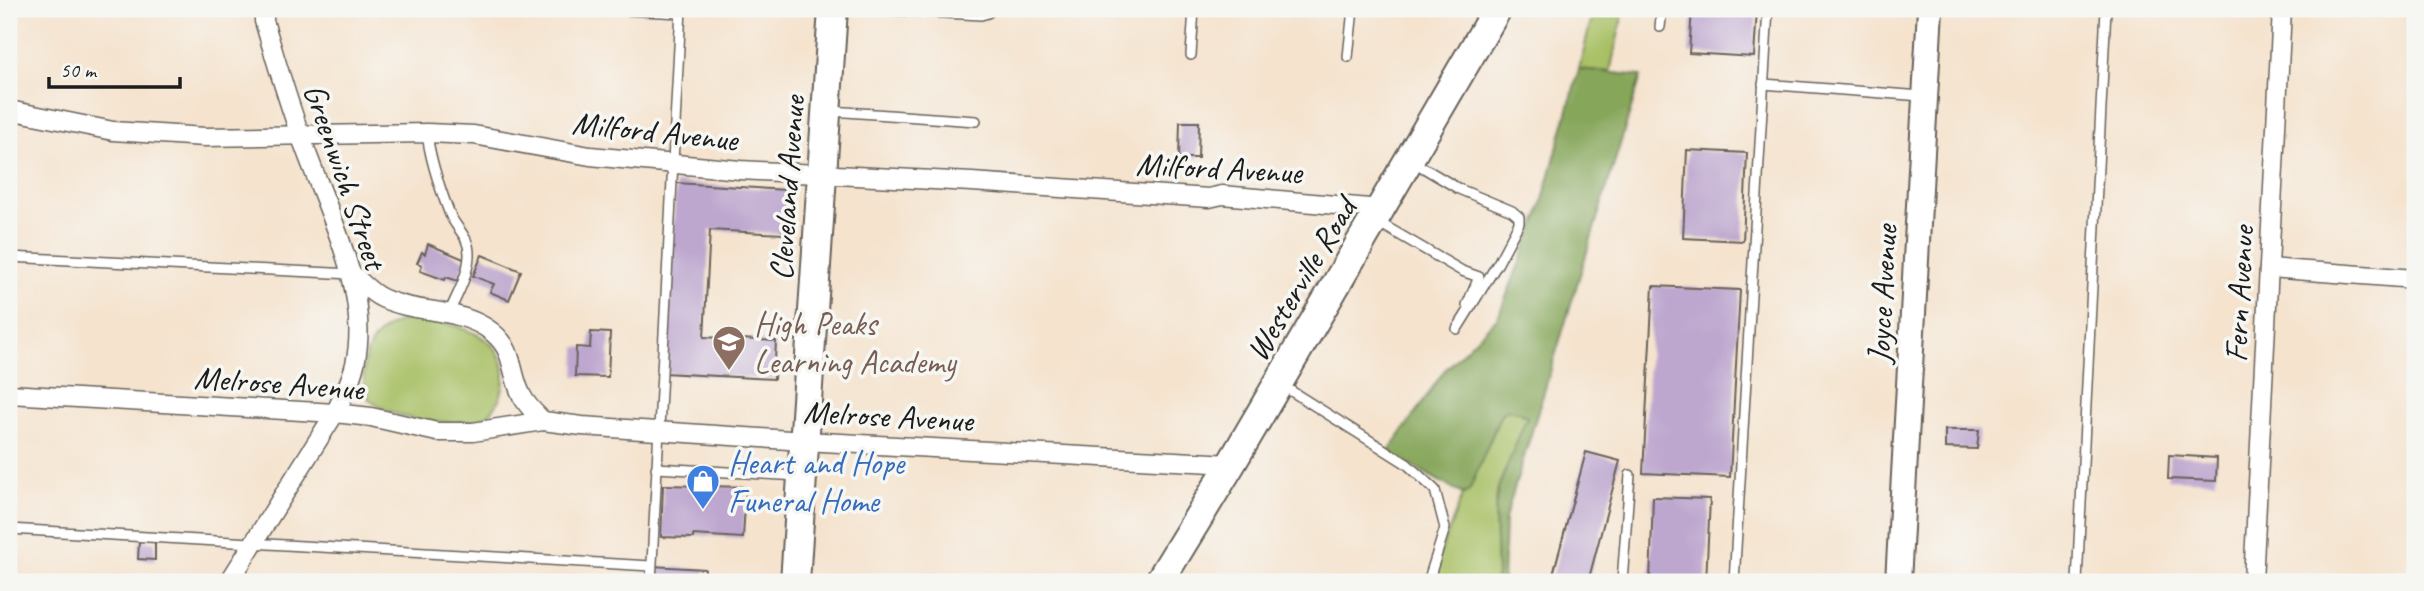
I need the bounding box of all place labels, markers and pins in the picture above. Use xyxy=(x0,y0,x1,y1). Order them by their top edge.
place label: High Peaks Learning Academy xyxy=(754,303,958,383)
school or university icon: High Peaks Learning Academy xyxy=(710,323,748,372)
place label: Heart and Hope Funeral Home xyxy=(728,442,906,522)
shop icon: Heart and Hope Funeral Home xyxy=(684,462,722,511)

